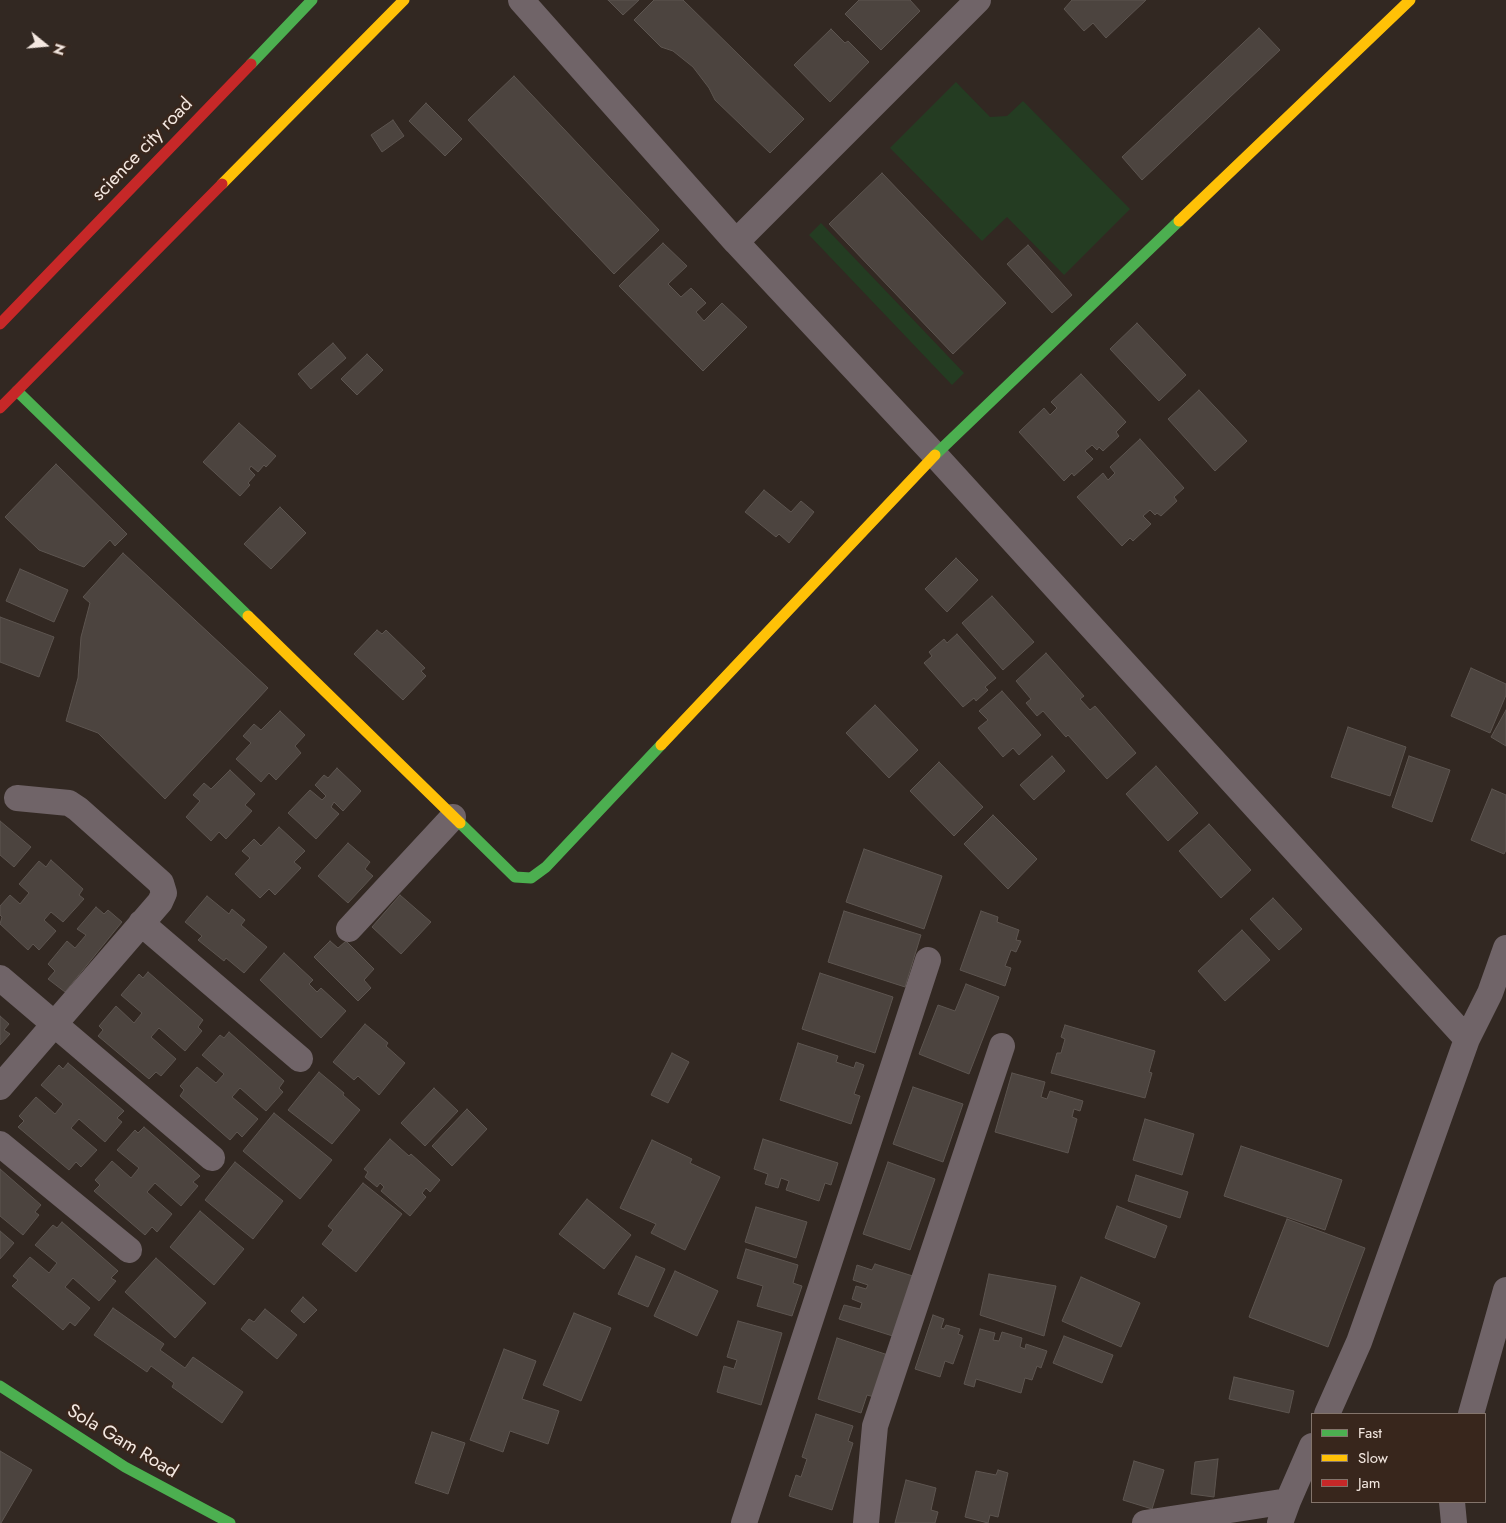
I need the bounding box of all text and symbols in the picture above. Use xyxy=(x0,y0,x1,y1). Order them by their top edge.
north arrow xyxy=(20,20,70,70)
text: N xyxy=(48,41,71,58)
street label: science city road xyxy=(88,93,198,207)
street label: Sola Gam Road xyxy=(62,1400,182,1484)
legend xyxy=(1311,1413,1486,1503)
text: Fast xyxy=(1358,1422,1382,1444)
text: Slow xyxy=(1358,1447,1388,1469)
text: Jam xyxy=(1358,1472,1381,1494)

